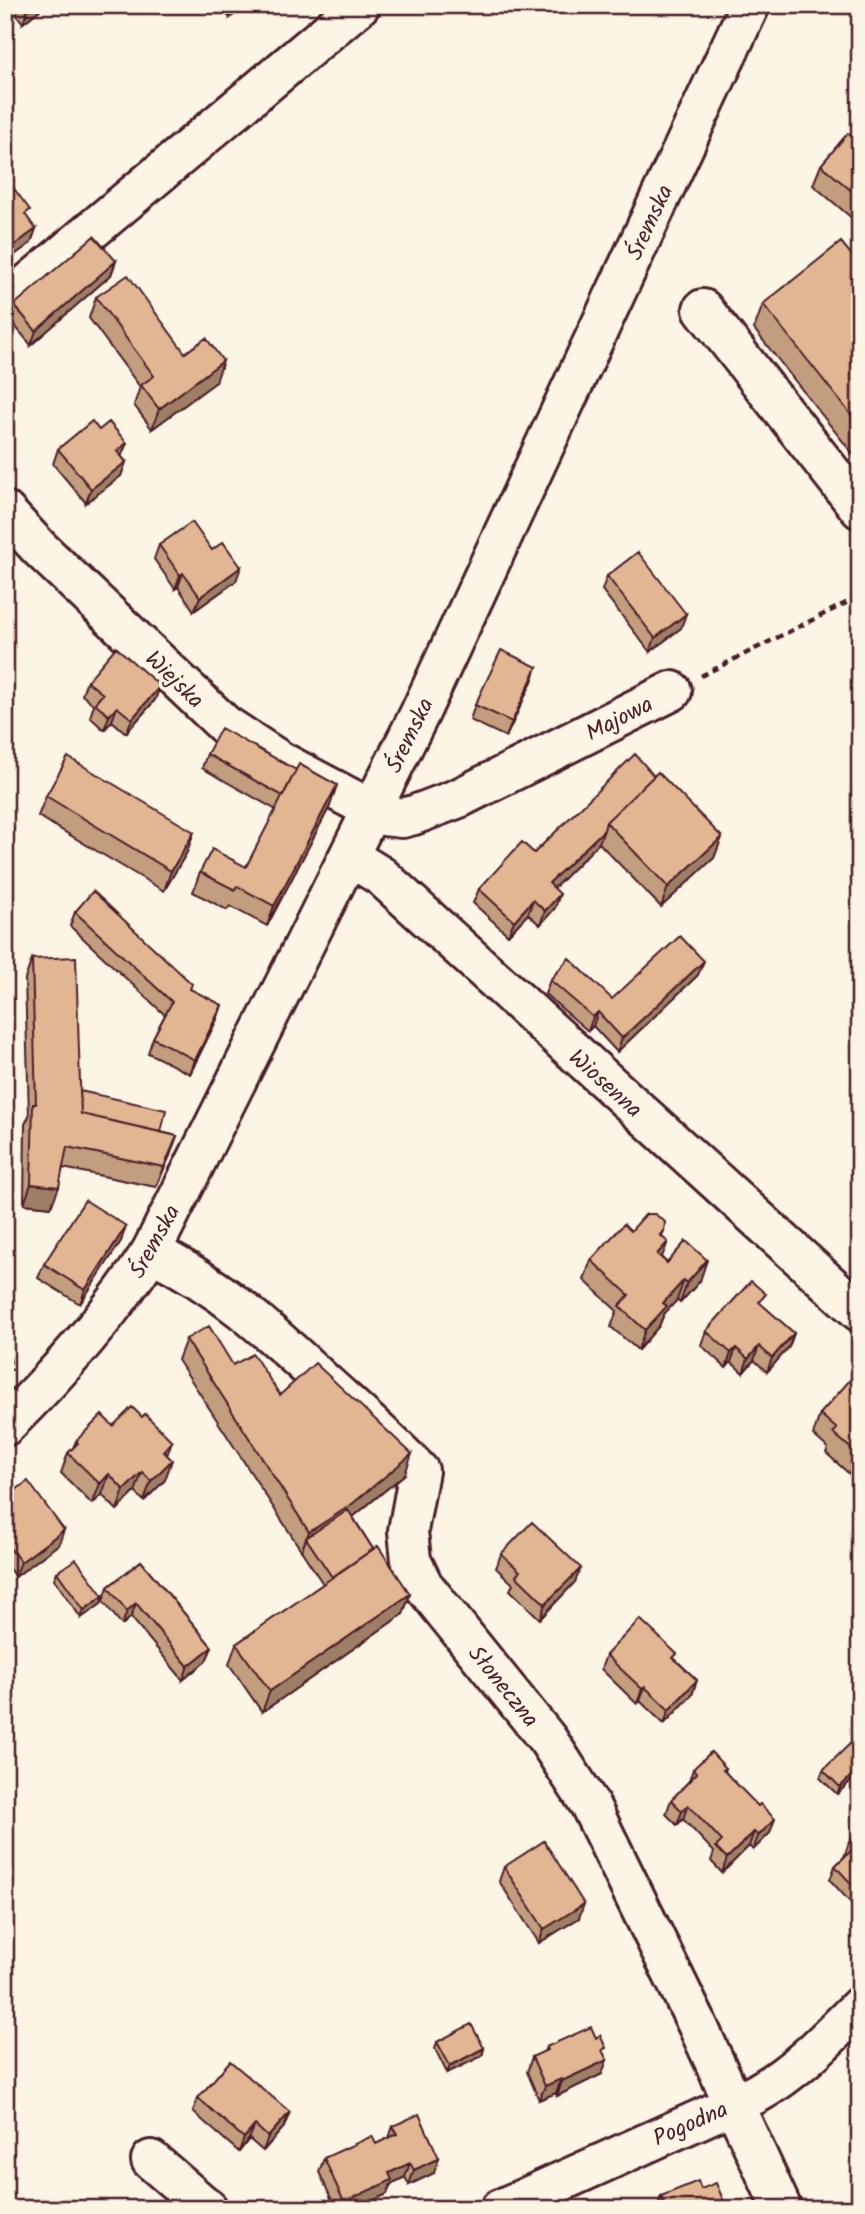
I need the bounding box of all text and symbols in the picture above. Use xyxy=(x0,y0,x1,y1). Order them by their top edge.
street label: Śremska xyxy=(618,179,684,267)
street label: Wiejska xyxy=(136,643,212,718)
street label: Majowa xyxy=(580,688,660,752)
street label: Śremska xyxy=(377,692,444,780)
street label: Wiosenna xyxy=(559,1041,650,1128)
street label: Śremska xyxy=(121,1198,191,1286)
street label: Słoneczna xyxy=(458,1638,547,1736)
street label: Pogodna xyxy=(648,2092,734,2157)

